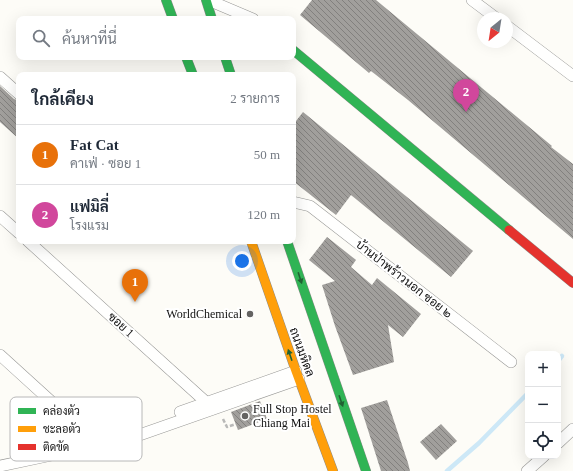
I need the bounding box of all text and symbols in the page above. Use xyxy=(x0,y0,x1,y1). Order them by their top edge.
north arrow xyxy=(477,12,513,48)
search box xyxy=(16,16,296,60)
icon: search xyxy=(30,27,52,49)
text: ค้นหาที่นี่ xyxy=(62,31,117,47)
pin: 2 xyxy=(453,79,479,112)
text: ใกล้เคียง xyxy=(32,90,94,109)
text: 2 รายการ xyxy=(230,91,280,106)
text: Fat Cat xyxy=(70,137,119,153)
text: 1 xyxy=(42,147,48,162)
text: 50 m xyxy=(254,147,280,162)
text: คาเฟ่ · ซอย 1 xyxy=(70,156,141,171)
text: แฟมิลี่ xyxy=(70,199,109,215)
text: 2 xyxy=(42,207,48,222)
text: 120 m xyxy=(247,207,280,222)
text: โรงแรม xyxy=(70,218,109,233)
street label: บ้านป่าพร้าวนอก ซอย ๒ xyxy=(353,237,455,321)
your location xyxy=(232,251,252,271)
pin: 1 xyxy=(122,269,148,302)
one-way arrow xyxy=(297,272,303,284)
place label: WorldChemical xyxy=(166,307,243,321)
marker: WorldChemical xyxy=(245,309,255,319)
street label: ซอย 1 xyxy=(105,310,137,340)
street label: ถนนมหิดล xyxy=(287,325,317,379)
one-way arrow xyxy=(287,349,293,361)
map controls xyxy=(525,351,561,459)
button: + xyxy=(525,351,561,387)
button: − xyxy=(525,387,561,423)
one-way arrow xyxy=(339,395,345,407)
legend xyxy=(10,397,142,461)
place label: Full Stop Hostel Chiang Mai xyxy=(253,402,332,430)
text: คล่องตัว xyxy=(43,404,80,417)
marker: Full Stop Hostel Chiang Mai xyxy=(240,411,250,421)
text: ชะลอตัว xyxy=(43,422,81,435)
button: locate xyxy=(525,423,561,459)
text: ติดขัด xyxy=(43,440,69,453)

